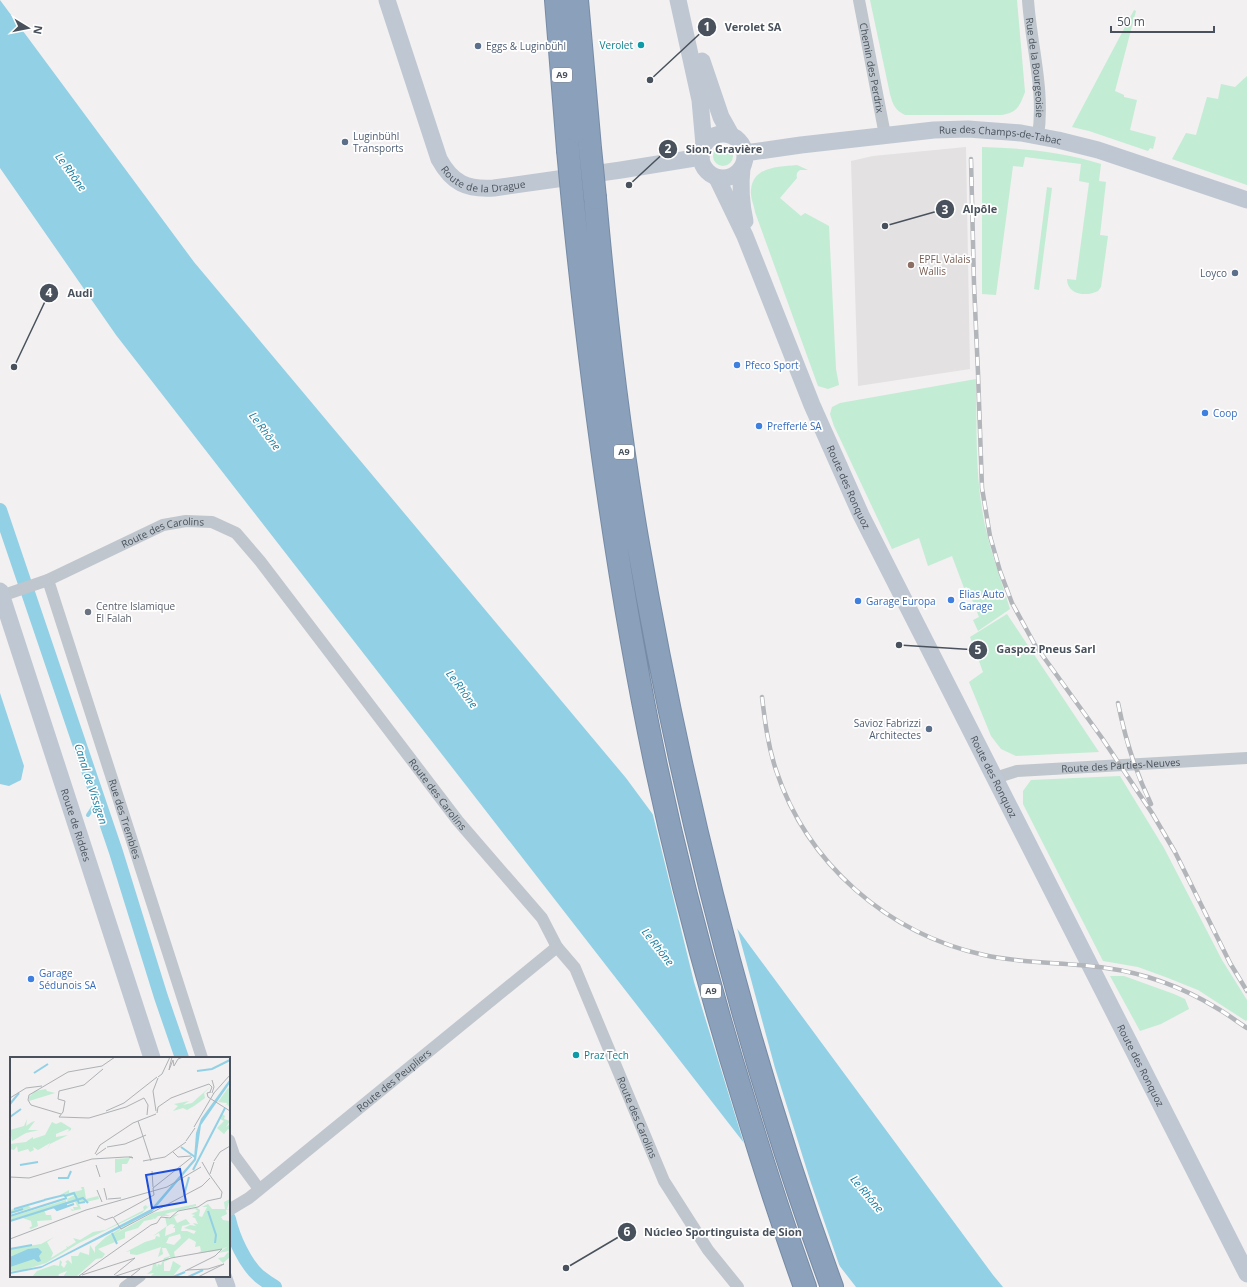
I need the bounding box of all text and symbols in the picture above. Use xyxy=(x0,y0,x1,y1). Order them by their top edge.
north arrow xyxy=(8,8,48,48)
scale bar xyxy=(1111,8,1214,34)
text: 50 m xyxy=(1117,13,1145,30)
callout: Verolet SA xyxy=(697,15,789,38)
street label: Rue de la Bourgeoisie xyxy=(1023,17,1047,118)
text: 1 xyxy=(704,18,710,35)
text: Verolet SA xyxy=(725,19,782,34)
street label: Chemin des Perdrix xyxy=(857,22,888,115)
text: N xyxy=(30,24,47,36)
place label: Verolet xyxy=(600,38,633,52)
place label: Eggs & Luginbühl xyxy=(486,39,566,53)
marker: Verolet xyxy=(636,40,646,50)
marker: Eggs & Luginbühl xyxy=(473,41,483,51)
road number: A9 xyxy=(552,68,572,82)
street label: Rue des Champs-de-Tabac xyxy=(939,122,1063,148)
place label: Luginbühl Transports xyxy=(353,129,404,155)
marker: Luginbühl Transports xyxy=(340,137,350,147)
callout: Sion, Gravière xyxy=(658,137,771,160)
text: 2 xyxy=(665,140,672,157)
text: Sion, Gravière xyxy=(686,141,763,156)
water label: Le Rhône xyxy=(52,149,91,194)
street label: Route de la Drague xyxy=(438,163,527,195)
callout: Alpôle xyxy=(935,198,1006,221)
text: 3 xyxy=(942,201,949,218)
text: Alpôle xyxy=(963,201,998,216)
place label: EPFL Valais Wallis xyxy=(919,252,971,278)
marker: EPFL Valais Wallis xyxy=(906,260,916,270)
place label: Loyco xyxy=(1200,266,1227,280)
marker: Loyco xyxy=(1230,268,1240,278)
callout: Audi xyxy=(39,281,100,304)
text: 4 xyxy=(46,284,53,301)
text: Audi xyxy=(67,285,93,300)
place label: Pfeco Sport xyxy=(745,358,799,372)
marker: Pfeco Sport xyxy=(732,360,742,370)
place label: Coop xyxy=(1213,406,1237,420)
marker: Coop xyxy=(1200,408,1210,418)
water label: Le Rhône xyxy=(246,409,285,453)
place label: Prefferlé SA xyxy=(767,419,822,433)
marker: Prefferlé SA xyxy=(754,421,764,431)
street label: Route des Ronquoz xyxy=(824,443,874,532)
road number: A9 xyxy=(614,445,634,459)
street label: Route des Carolins xyxy=(119,514,205,551)
place label: Elias Auto Garage xyxy=(959,587,1005,613)
place label: Garage Europa xyxy=(866,594,936,608)
marker: Elias Auto Garage xyxy=(946,595,956,605)
marker: Garage Europa xyxy=(853,596,863,606)
place label: Centre Islamique El Falah xyxy=(96,599,176,625)
marker: Centre Islamique El Falah xyxy=(83,607,93,617)
callout: Gaspoz Pneus Sarl xyxy=(968,638,1103,661)
text: 5 xyxy=(975,641,982,658)
text: Gaspoz Pneus Sarl xyxy=(996,641,1096,656)
water label: Le Rhône xyxy=(443,667,482,711)
place label: Savioz Fabrizzi Architectes xyxy=(854,716,921,742)
marker: Savioz Fabrizzi Architectes xyxy=(924,724,934,734)
street label: Route des Ronquoz xyxy=(967,733,1021,820)
water label: Canal de Vissigen xyxy=(71,741,112,826)
street label: Route des Carolins xyxy=(406,755,470,833)
street label: Route des Parties-Neuves xyxy=(1061,755,1181,775)
street label: Rue des Trembles xyxy=(106,777,144,861)
street label: Route de Riddes xyxy=(58,787,95,863)
water label: Le Rhône xyxy=(639,925,678,969)
place label: Garage Sédunois SA xyxy=(39,966,97,992)
marker: Garage Sédunois SA xyxy=(26,974,36,984)
road number: A9 xyxy=(701,984,721,998)
street label: Route des Ronquoz xyxy=(1114,1022,1168,1109)
street label: Route des Peupliers xyxy=(353,1045,434,1115)
place label: Praz Tech xyxy=(584,1048,629,1062)
marker: Praz Tech xyxy=(571,1050,581,1060)
inset map xyxy=(10,1057,230,1277)
street label: Route des Carolins xyxy=(614,1074,661,1160)
water label: Le Rhône xyxy=(847,1172,888,1216)
callout: Núcleo Sportinguista de Sion xyxy=(617,1221,810,1244)
text: 6 xyxy=(624,1223,631,1240)
text: Núcleo Sportinguista de Sion xyxy=(644,1224,802,1239)

